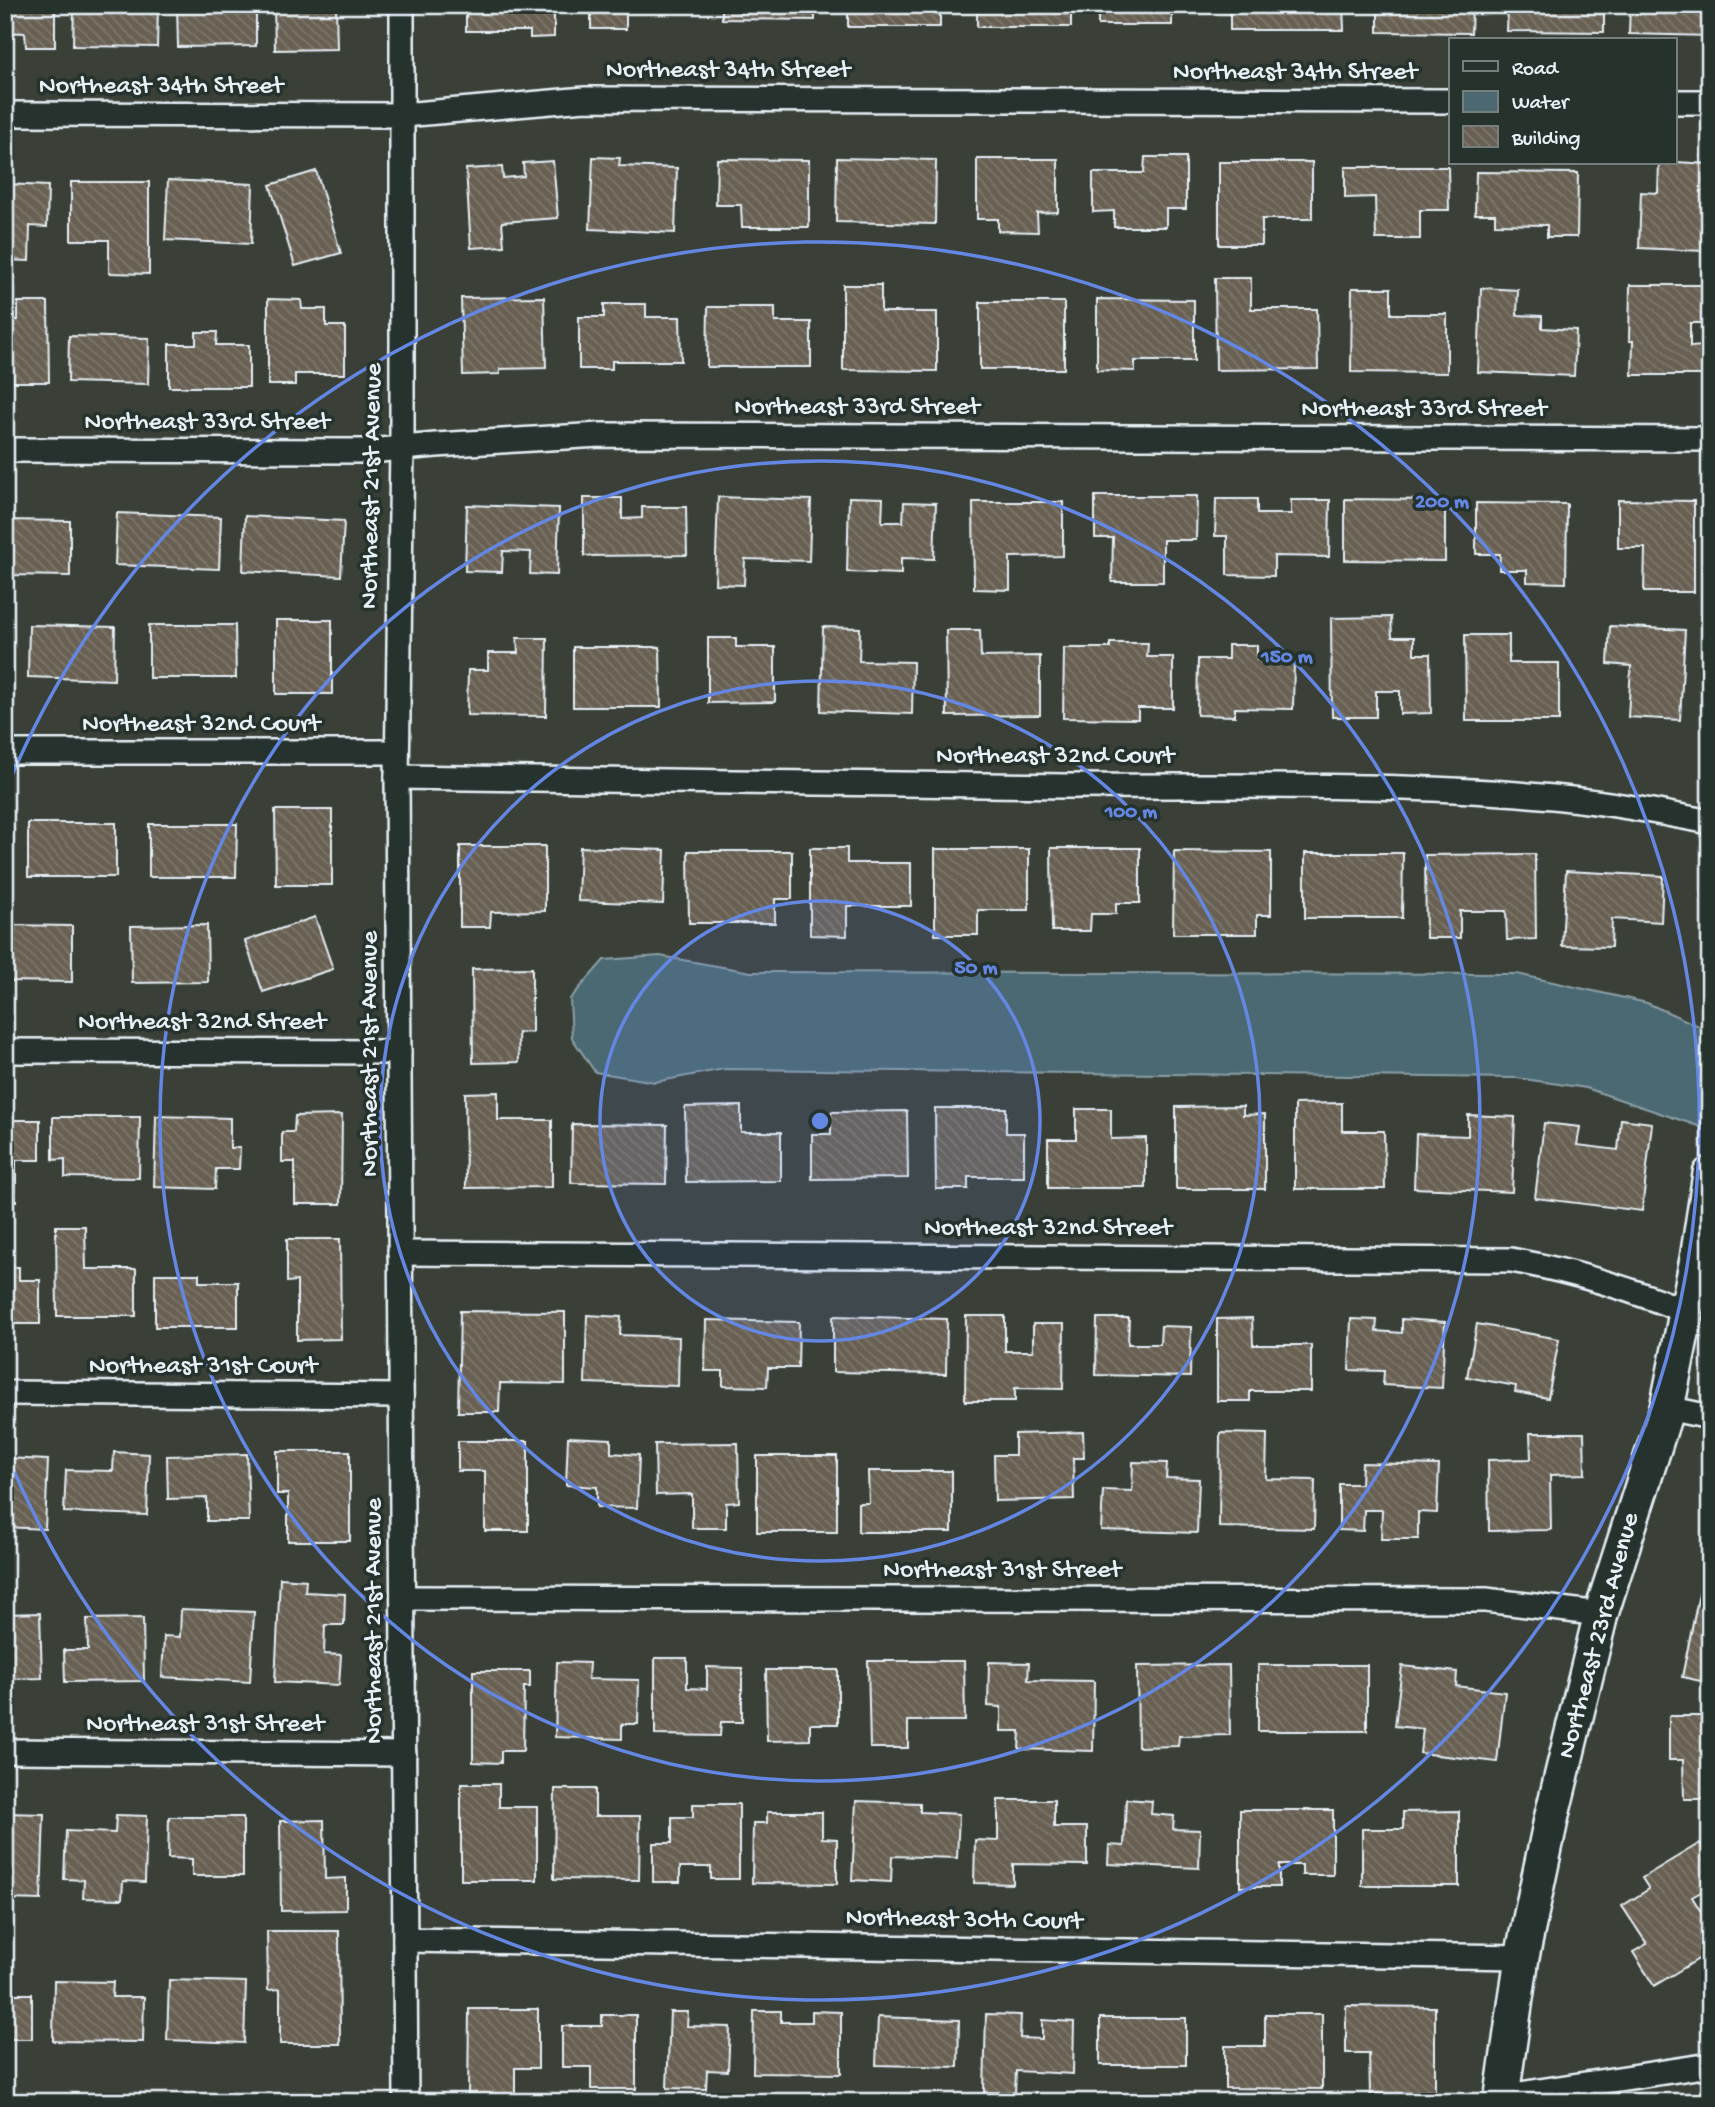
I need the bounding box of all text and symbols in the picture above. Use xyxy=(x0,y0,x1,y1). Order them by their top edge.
legend xyxy=(1449,38,1676,164)
street label: Northeast 34th Street xyxy=(606,56,853,87)
street label: Northeast 34th Street xyxy=(1173,58,1420,89)
text: Road xyxy=(1512,58,1560,83)
street label: Northeast 34th Street xyxy=(39,72,286,103)
text: Water xyxy=(1512,92,1570,117)
text: Building xyxy=(1511,128,1581,153)
street label: Northeast 21st Avenue xyxy=(355,362,391,609)
street label: Northeast 33rd Street xyxy=(734,393,982,424)
street label: Northeast 33rd Street xyxy=(1301,395,1549,426)
street label: Northeast 33rd Street xyxy=(84,408,332,439)
text: 200 m xyxy=(1415,491,1469,516)
text: 150 m xyxy=(1260,646,1313,671)
street label: Northeast 32nd Court xyxy=(82,710,322,741)
street label: Northeast 32nd Court xyxy=(936,742,1176,773)
text: 100 m xyxy=(1104,801,1157,826)
street label: Northeast 21st Avenue xyxy=(356,930,387,1177)
text: 50 m xyxy=(955,957,998,982)
street label: Northeast 32nd Street xyxy=(78,1008,328,1039)
centre of rings xyxy=(808,1109,832,1133)
street label: Northeast 32nd Street xyxy=(924,1214,1174,1245)
street label: Northeast 31st Court xyxy=(89,1352,320,1383)
street label: Northeast 21st Avenue xyxy=(360,1497,391,1744)
street label: Northeast 23rd Avenue xyxy=(1552,1509,1648,1762)
street label: Northeast 31st Street xyxy=(883,1556,1123,1587)
street label: Northeast 31st Street xyxy=(86,1710,326,1741)
street label: Northeast 30th Court xyxy=(845,1903,1085,1939)

